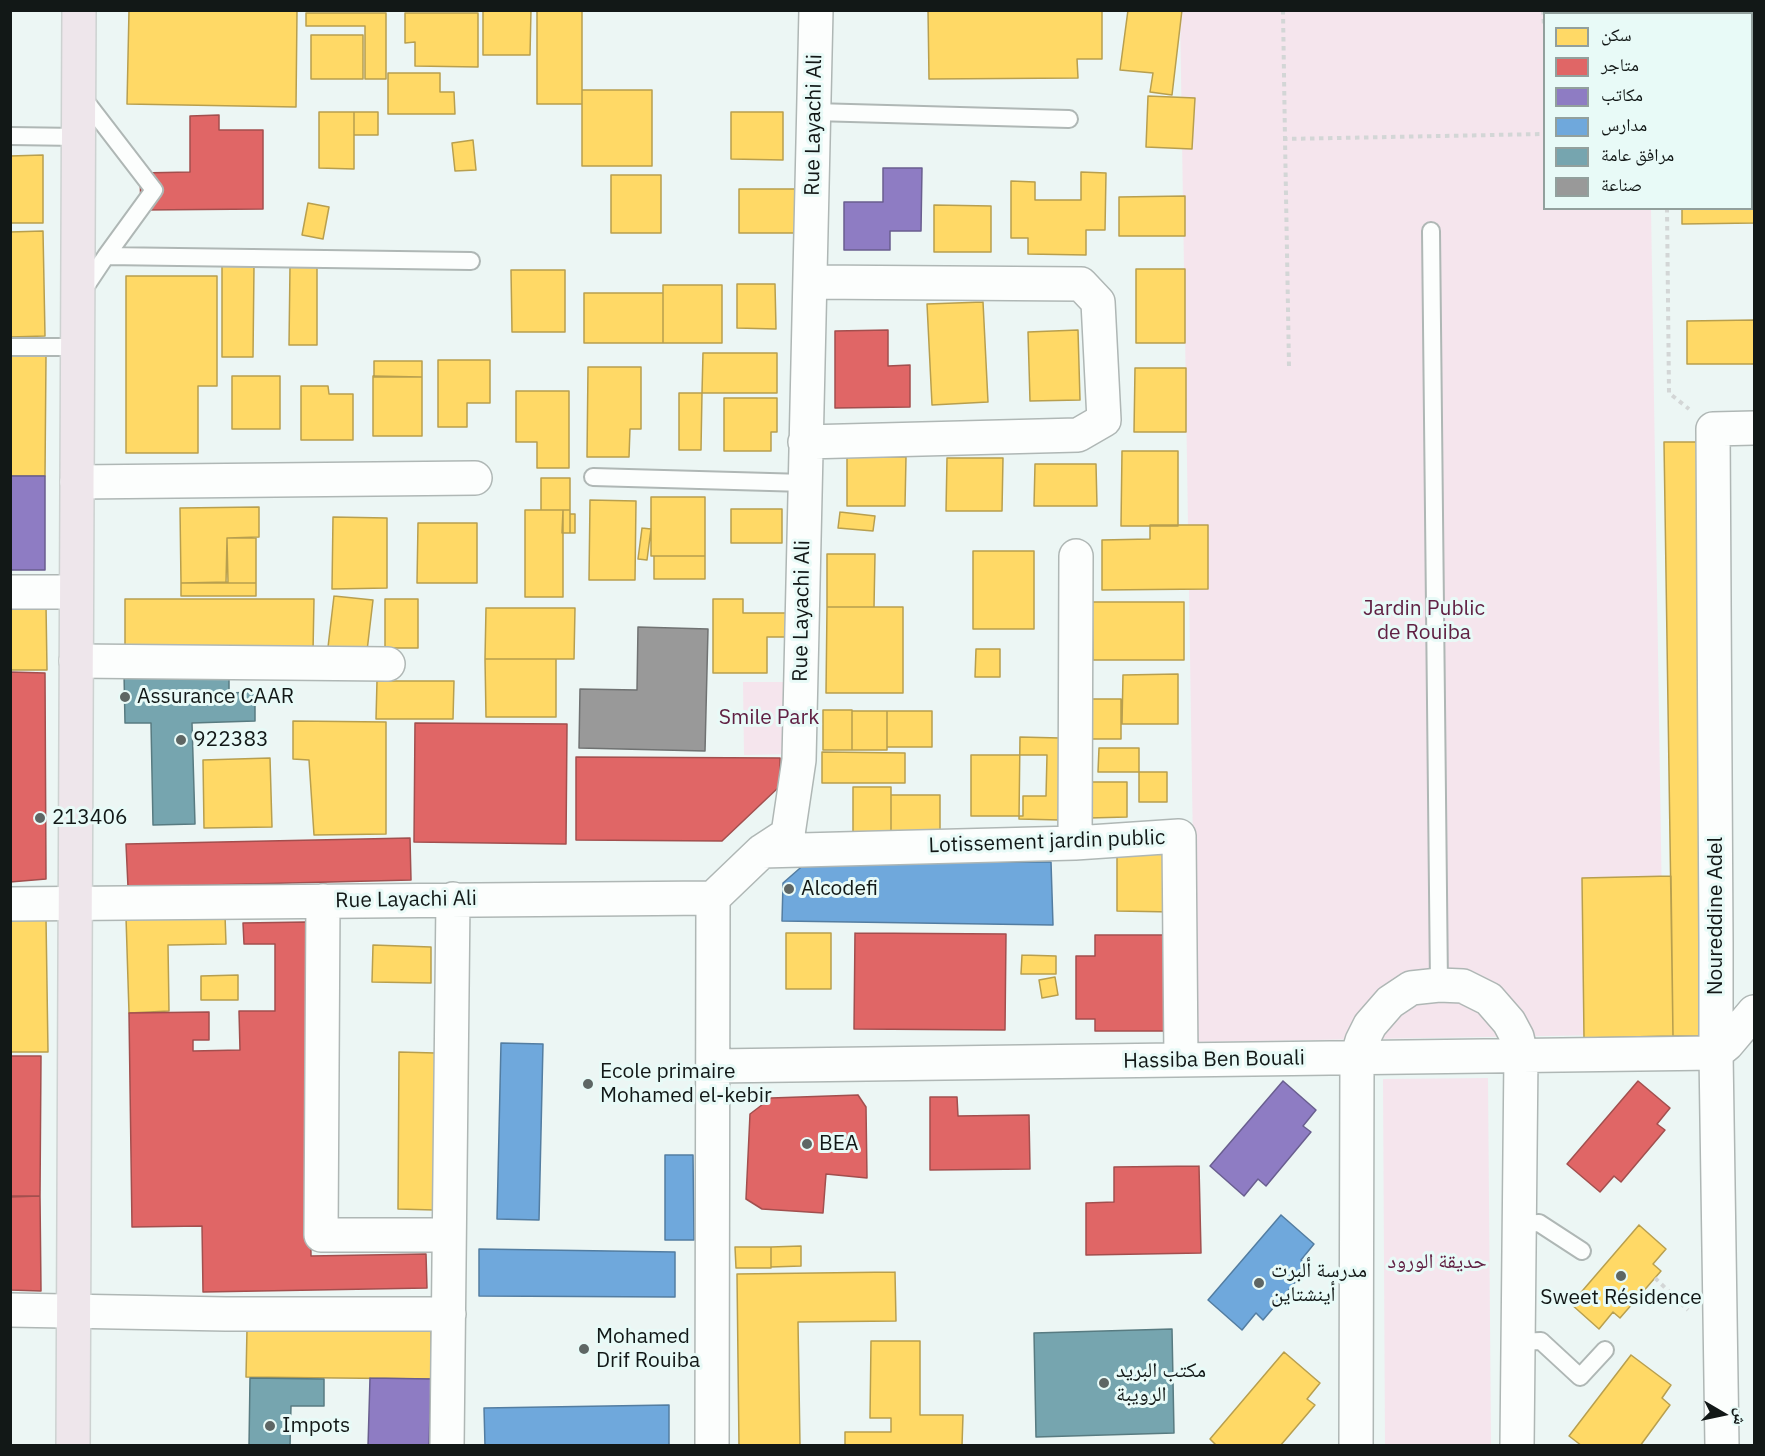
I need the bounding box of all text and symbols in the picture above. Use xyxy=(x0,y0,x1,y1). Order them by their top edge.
legend xyxy=(1543,12,1753,210)
text: سكن xyxy=(1601,23,1632,46)
text: متاجر xyxy=(1601,53,1639,76)
street label: Rue Layachi Ali xyxy=(800,54,828,196)
text: مكاتب xyxy=(1601,83,1643,106)
text: مدارس xyxy=(1601,113,1647,136)
text: مرافق عامة xyxy=(1601,143,1674,166)
text: صناعة xyxy=(1601,173,1642,196)
street label: Rue Layachi Ali xyxy=(788,540,816,682)
park label: Jardin Public de Rouiba xyxy=(1363,596,1485,646)
place label: Assurance CAAR xyxy=(137,684,294,710)
marker: Assurance CAAR xyxy=(118,690,132,704)
park label: Smile Park xyxy=(719,705,819,731)
place label: 922383 xyxy=(193,727,269,753)
marker: 922383 xyxy=(174,733,188,747)
place label: 213406 xyxy=(52,805,128,831)
marker: 213406 xyxy=(33,811,47,825)
street label: Lotissement jardin public xyxy=(928,825,1166,859)
street label: Noureddine Adel xyxy=(1703,837,1729,995)
place label: Alcodefi xyxy=(801,876,878,902)
marker: Alcodefi xyxy=(782,882,796,896)
street label: Rue Layachi Ali xyxy=(335,886,477,914)
street label: Hassiba Ben Bouali xyxy=(1123,1046,1305,1074)
place label: Ecole primaire Mohamed el-kebir xyxy=(600,1059,772,1109)
marker: Ecole primaire Mohamed el-kebir xyxy=(581,1077,595,1091)
place label: BEA xyxy=(819,1131,858,1157)
marker: BEA xyxy=(800,1137,814,1151)
park label: حديقة الورود xyxy=(1388,1249,1486,1275)
place label: مدرسة ألبرت أينشتاين xyxy=(1271,1258,1367,1308)
marker: Sweet Résidence xyxy=(1614,1269,1628,1283)
marker: مدرسة ألبرت أينشتاين xyxy=(1252,1276,1266,1290)
place label: Sweet Résidence xyxy=(1540,1285,1702,1311)
place label: Mohamed Drif Rouiba xyxy=(596,1324,700,1374)
marker: Mohamed Drif Rouiba xyxy=(577,1342,591,1356)
place label: مكتب البريد الرويبة xyxy=(1116,1358,1206,1408)
marker: مكتب البريد الرويبة xyxy=(1097,1376,1111,1390)
north arrow xyxy=(1693,1384,1753,1444)
text: ش xyxy=(1730,1407,1752,1427)
place label: Impots xyxy=(282,1413,350,1439)
marker: Impots xyxy=(263,1419,277,1433)

